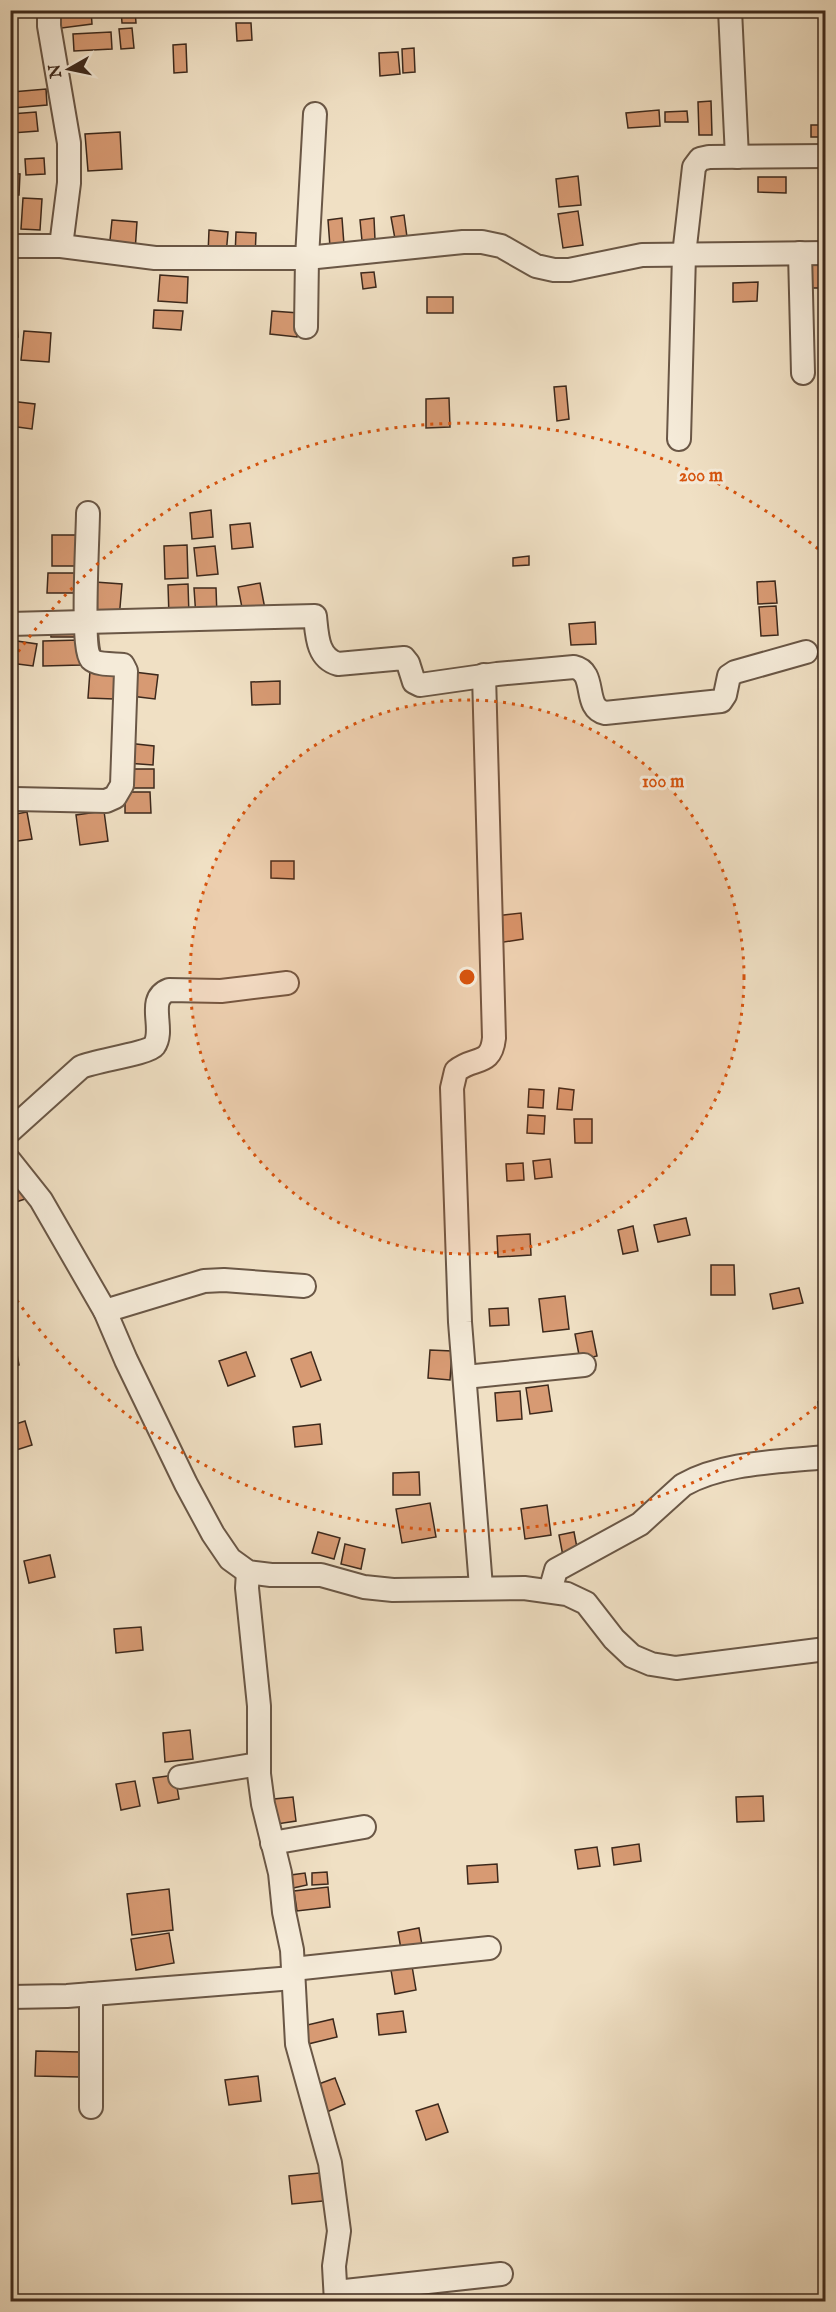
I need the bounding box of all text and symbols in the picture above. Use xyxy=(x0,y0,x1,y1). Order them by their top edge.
north arrow xyxy=(39,39,99,99)
text: N xyxy=(45,62,67,80)
text: 200 m xyxy=(679,465,723,488)
text: 100 m xyxy=(642,771,684,794)
centre of rings xyxy=(457,967,477,987)

